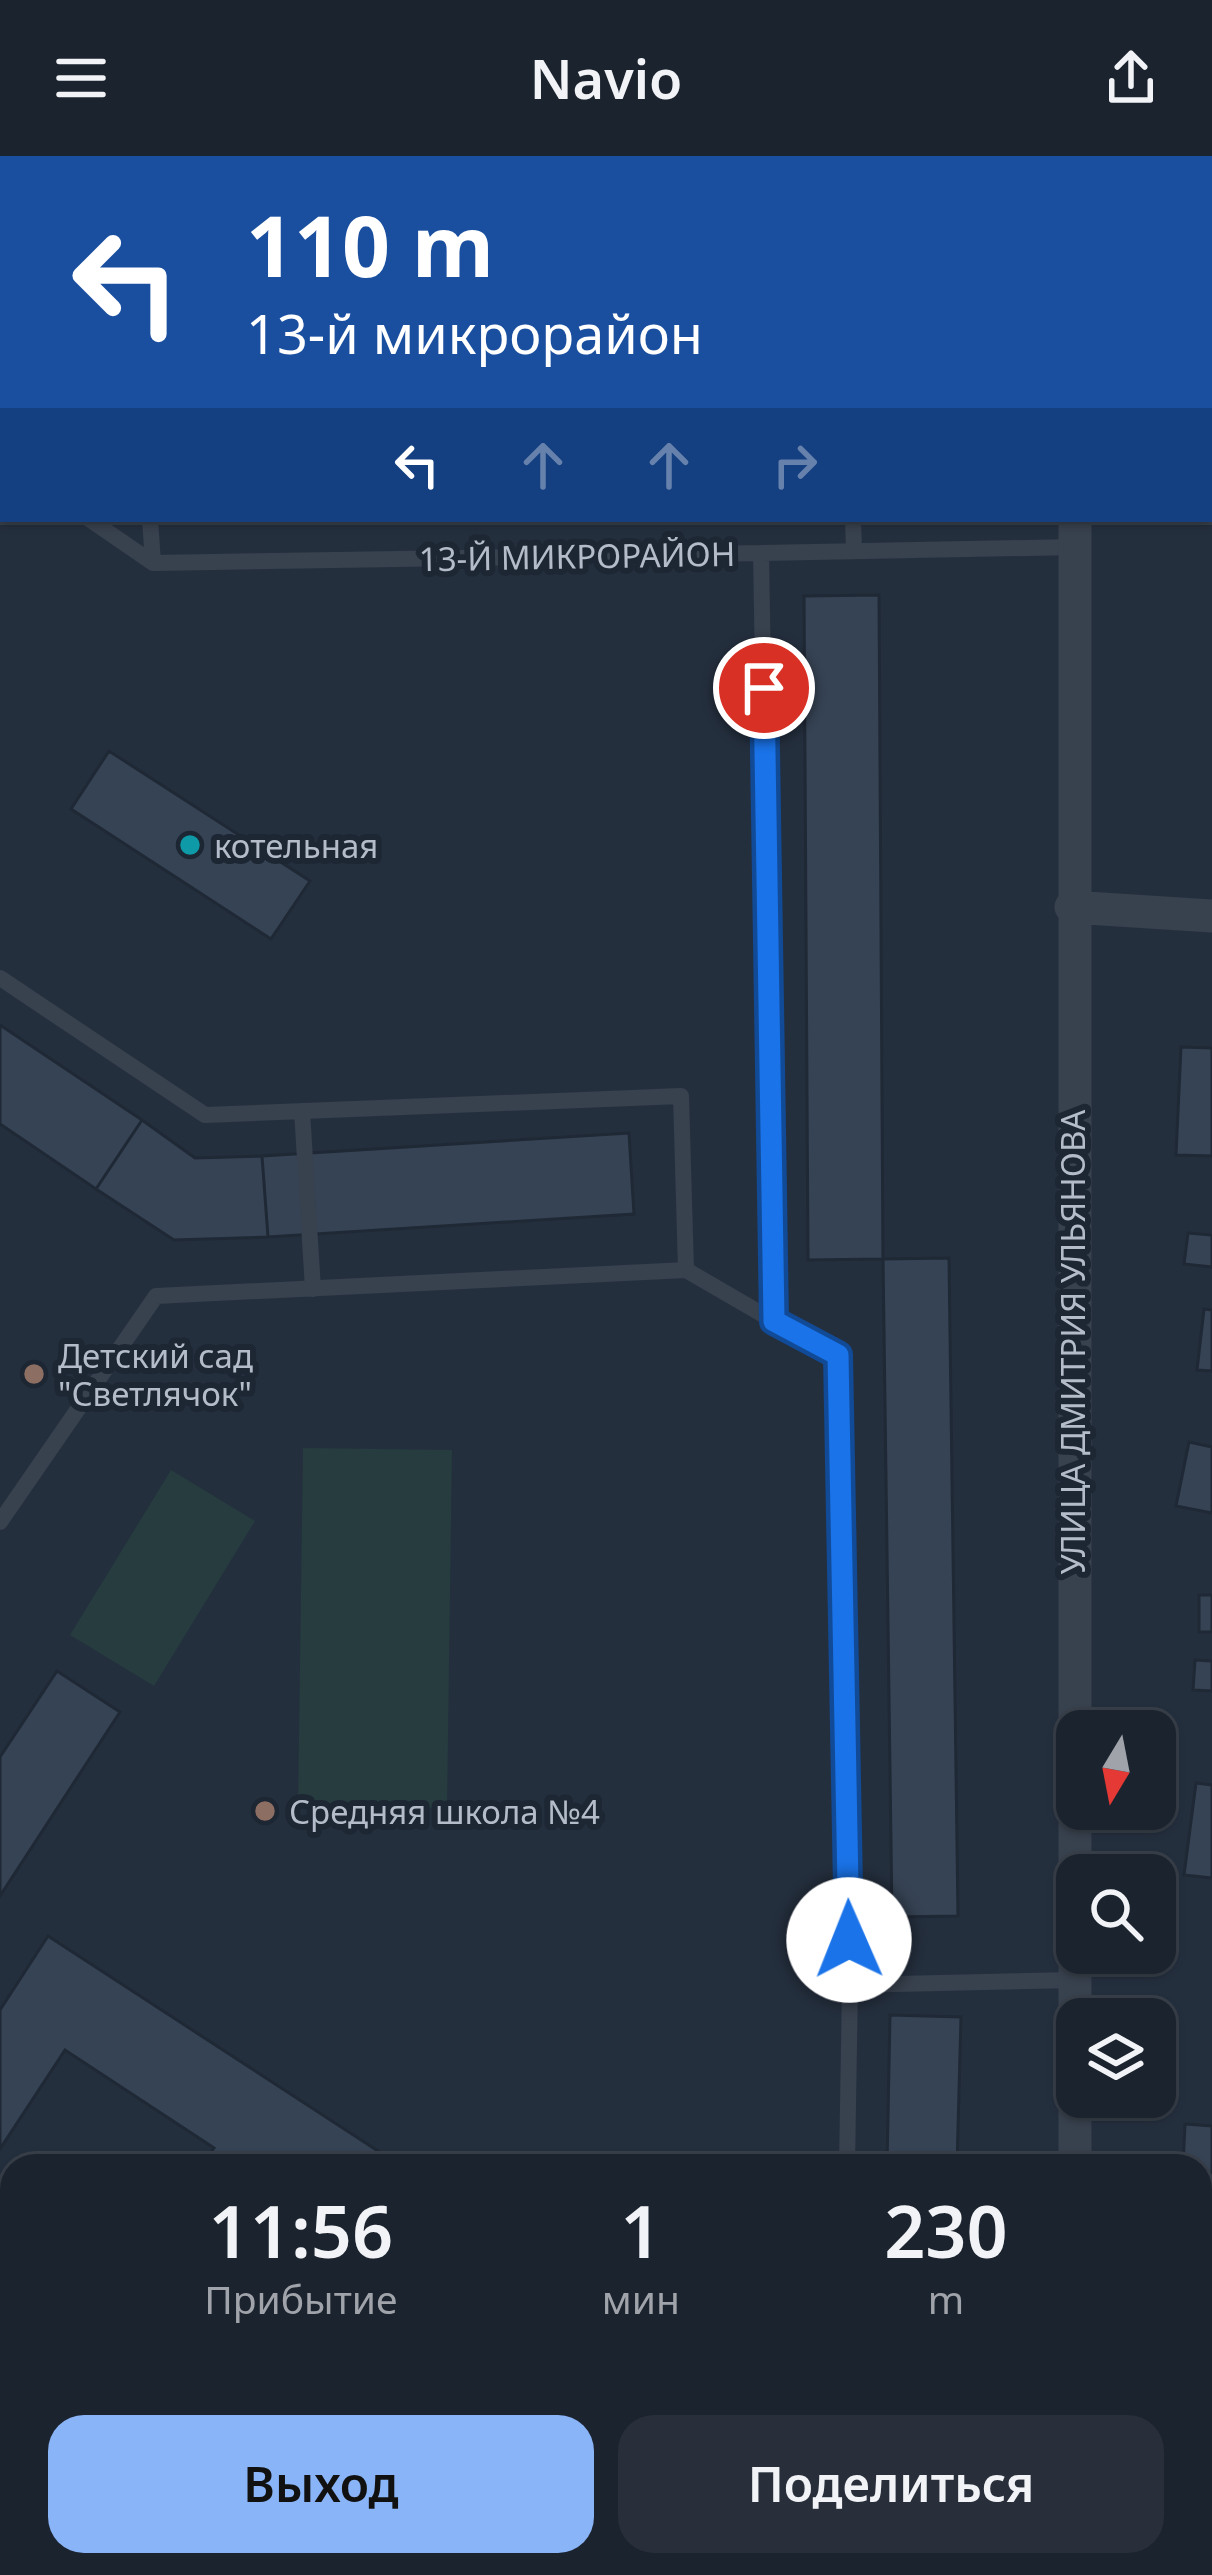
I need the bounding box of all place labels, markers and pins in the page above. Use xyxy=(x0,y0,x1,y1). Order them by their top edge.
pin xyxy=(713,637,815,739)
place label: котельная xyxy=(214,823,378,868)
marker: котельная xyxy=(177,832,203,858)
place label: Детский сад "Светлячок" xyxy=(58,1333,253,1416)
marker: Детский сад "Светлячок" xyxy=(21,1361,47,1387)
place label: Средняя школа №4 xyxy=(289,1789,600,1834)
marker: Средняя школа №4 xyxy=(252,1798,278,1824)

